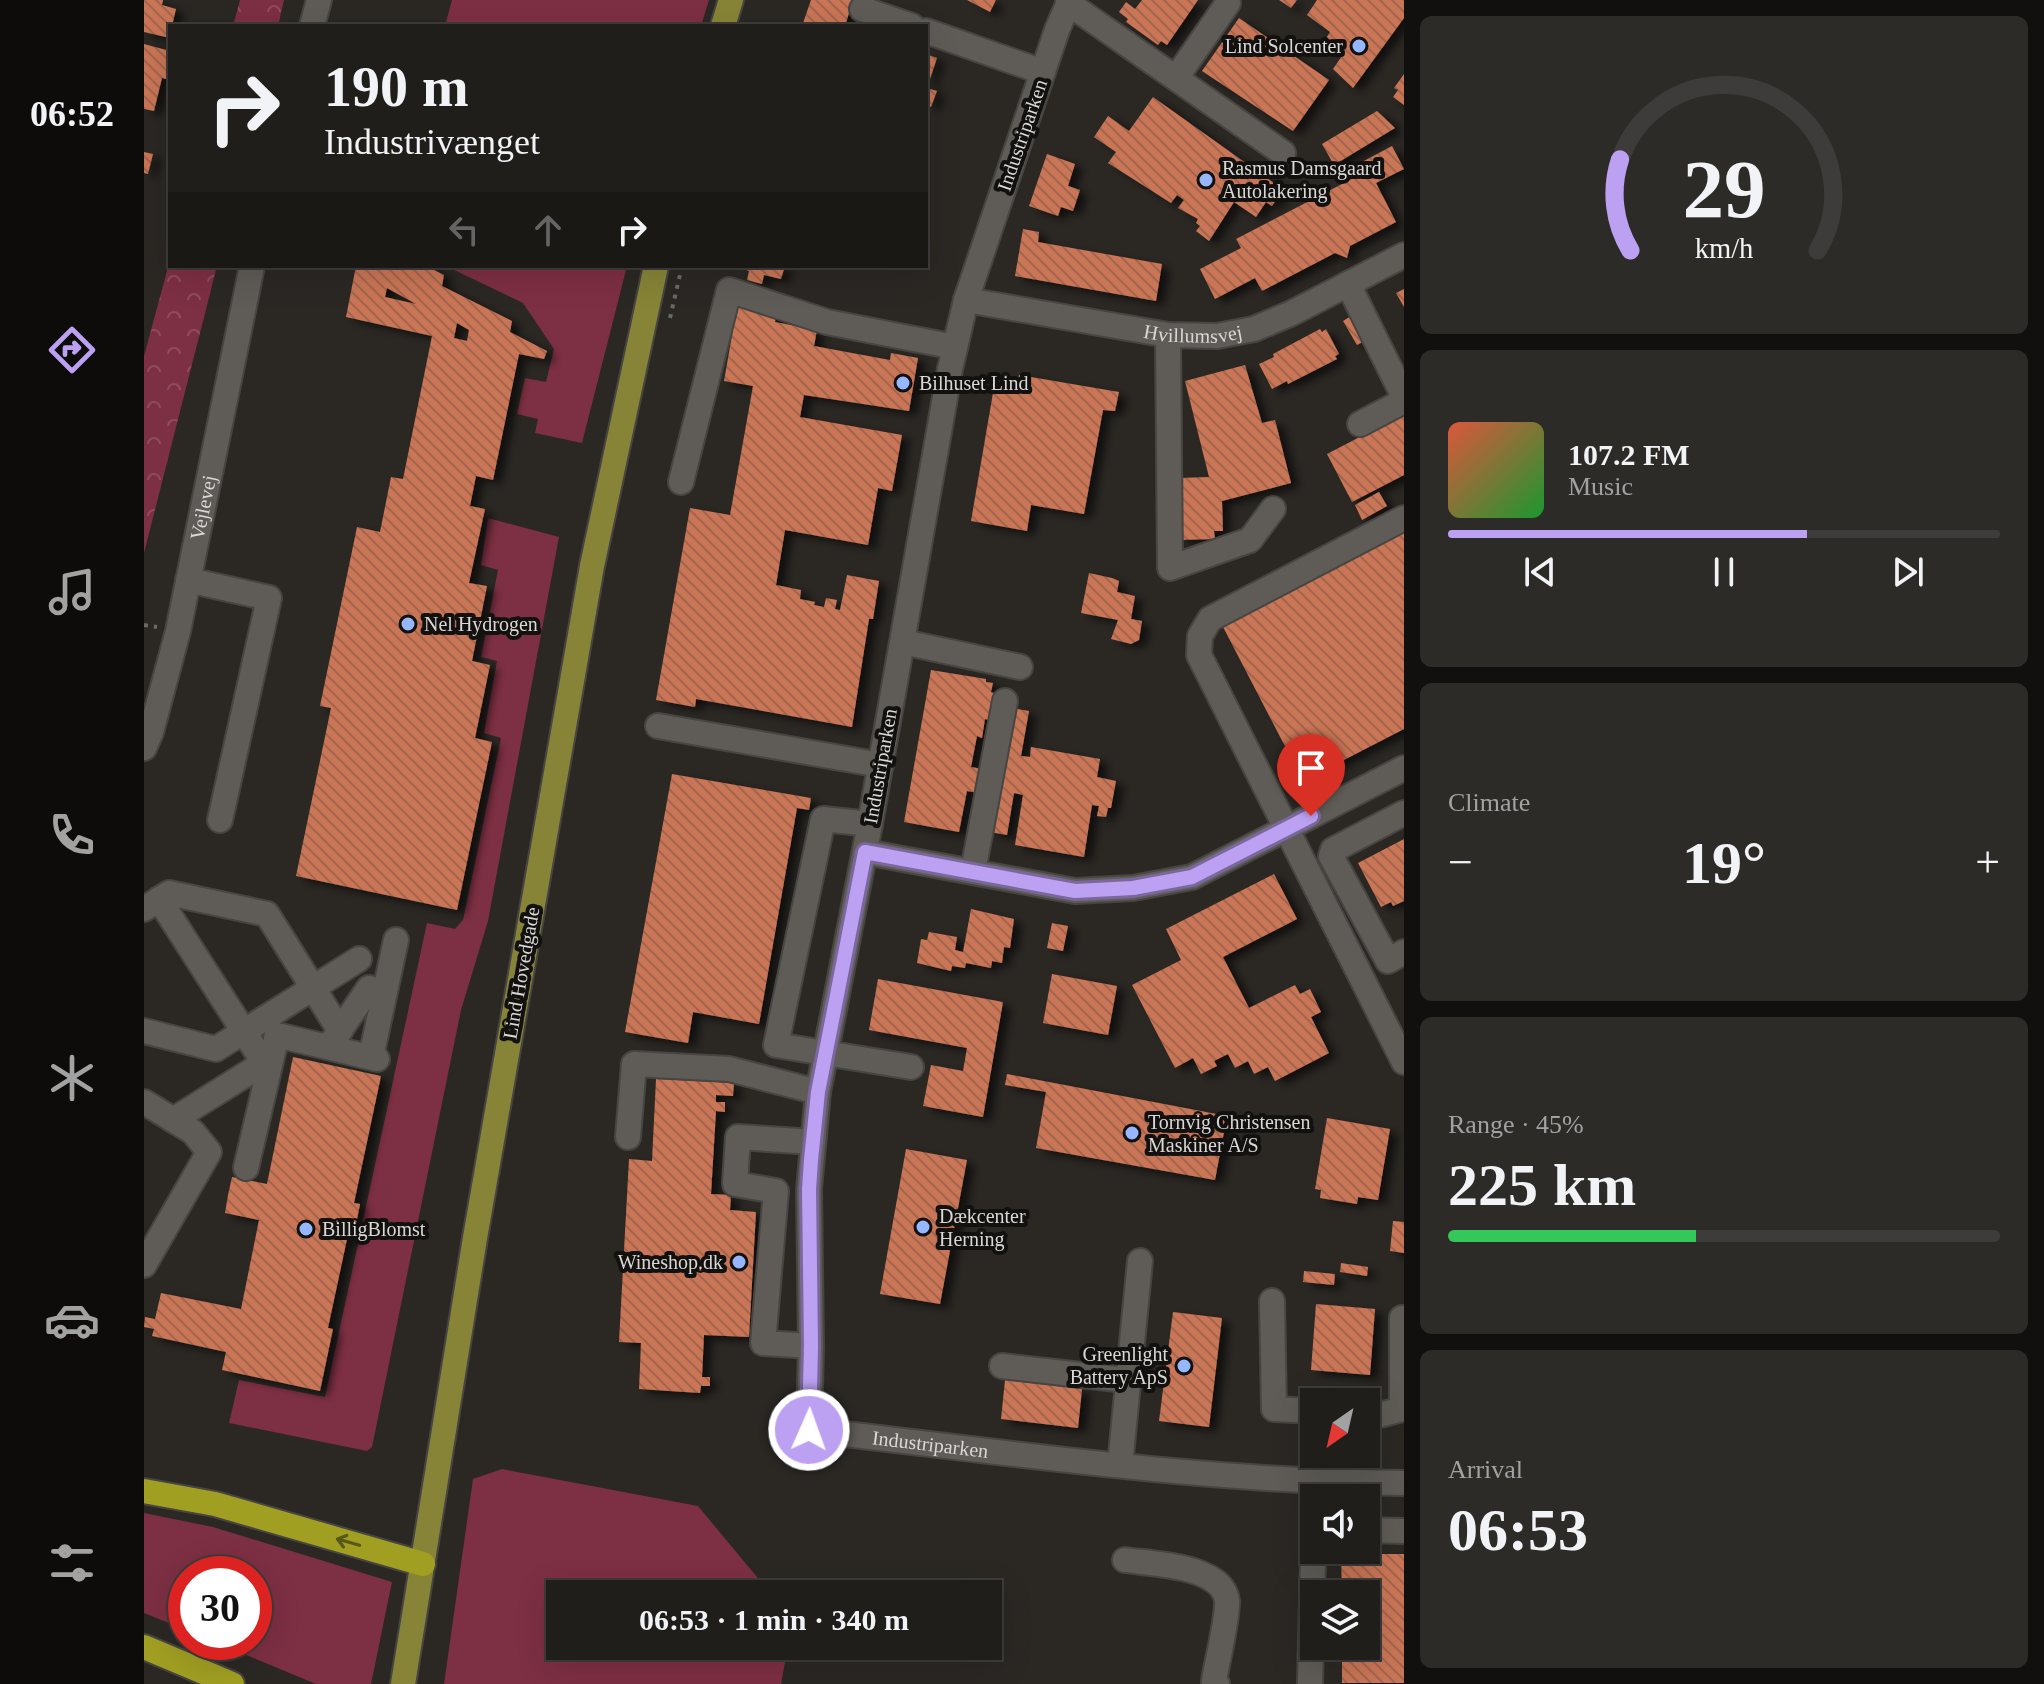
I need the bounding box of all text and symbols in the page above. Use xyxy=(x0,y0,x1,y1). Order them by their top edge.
place label: Lind Solcenter xyxy=(1225,35,1343,57)
marker: Lind Solcenter xyxy=(1350,37,1368,55)
icon: right xyxy=(192,56,296,160)
text: 190 m xyxy=(324,56,469,118)
street label: Industriparken xyxy=(993,76,1052,194)
text: 06:52 xyxy=(30,94,114,134)
text: Industrivænget xyxy=(324,122,540,162)
text: 29 xyxy=(1682,142,1766,234)
place label: Rasmus Damsgaard Autolakering xyxy=(1222,157,1381,203)
marker: Rasmus Damsgaard Autolakering xyxy=(1197,171,1215,189)
icon: left xyxy=(442,208,486,252)
icon: ahead xyxy=(526,208,570,252)
icon: right xyxy=(610,208,654,252)
text: km/h xyxy=(1695,233,1753,264)
street label: Hvillumsvej xyxy=(1142,320,1244,347)
icon: directions xyxy=(44,322,100,378)
place label: Bilhuset Lind xyxy=(919,372,1028,394)
marker: Bilhuset Lind xyxy=(894,374,912,392)
text: 107.2 FM xyxy=(1568,438,1690,471)
text: Music xyxy=(1568,472,1633,501)
street label: Vejlevej xyxy=(186,473,221,542)
icon: previous xyxy=(1518,550,1562,594)
icon: pause xyxy=(1702,550,1746,594)
icon: next xyxy=(1886,550,1930,594)
icon: music xyxy=(44,564,100,620)
place label: Nel Hydrogen xyxy=(424,613,538,636)
marker: Nel Hydrogen xyxy=(399,615,417,633)
street label: Industriparken xyxy=(859,707,902,826)
pin xyxy=(1277,734,1345,816)
icon: arrive xyxy=(1289,746,1333,790)
text: Climate xyxy=(1448,788,1530,817)
icon: phone xyxy=(44,807,100,863)
text: 19° xyxy=(1682,830,1766,896)
text: − xyxy=(1448,838,1473,887)
text: + xyxy=(1975,838,2000,887)
street label: Lind Hovedgade xyxy=(499,905,544,1041)
icon: climate xyxy=(44,1050,100,1106)
text: Range · 45% xyxy=(1448,1110,1584,1139)
place label: Tornvig Christensen Maskiner A/S xyxy=(1148,1111,1310,1156)
marker: Tornvig Christensen Maskiner A/S xyxy=(1123,1124,1141,1142)
text: 225 km xyxy=(1448,1152,1636,1218)
place label: Dækcenter Herning xyxy=(939,1205,1026,1251)
place label: BilligBlomst xyxy=(322,1218,426,1241)
marker: Dækcenter Herning xyxy=(914,1218,932,1236)
marker: BilligBlomst xyxy=(297,1220,315,1238)
place label: Wineshop.dk xyxy=(618,1251,723,1274)
marker: Wineshop.dk xyxy=(730,1253,748,1271)
icon: car xyxy=(44,1292,100,1348)
place label: Greenlight Battery ApS xyxy=(1070,1343,1168,1389)
marker: Greenlight Battery ApS xyxy=(1175,1357,1193,1375)
position arrow xyxy=(767,1388,851,1472)
north arrow xyxy=(1300,1388,1380,1468)
map controls xyxy=(1300,1388,1380,1660)
street label: Industriparken xyxy=(871,1426,990,1462)
text: Arrival xyxy=(1448,1455,1523,1484)
button: sound xyxy=(1300,1484,1380,1564)
text: 06:53 xyxy=(1448,1497,1588,1563)
one-way arrow xyxy=(336,1534,362,1549)
icon: filters xyxy=(44,1535,100,1591)
speed limit sign: 30 xyxy=(168,1556,272,1660)
button: layers xyxy=(1300,1580,1380,1660)
text: 06:53 · 1 min · 340 m xyxy=(639,1603,909,1636)

